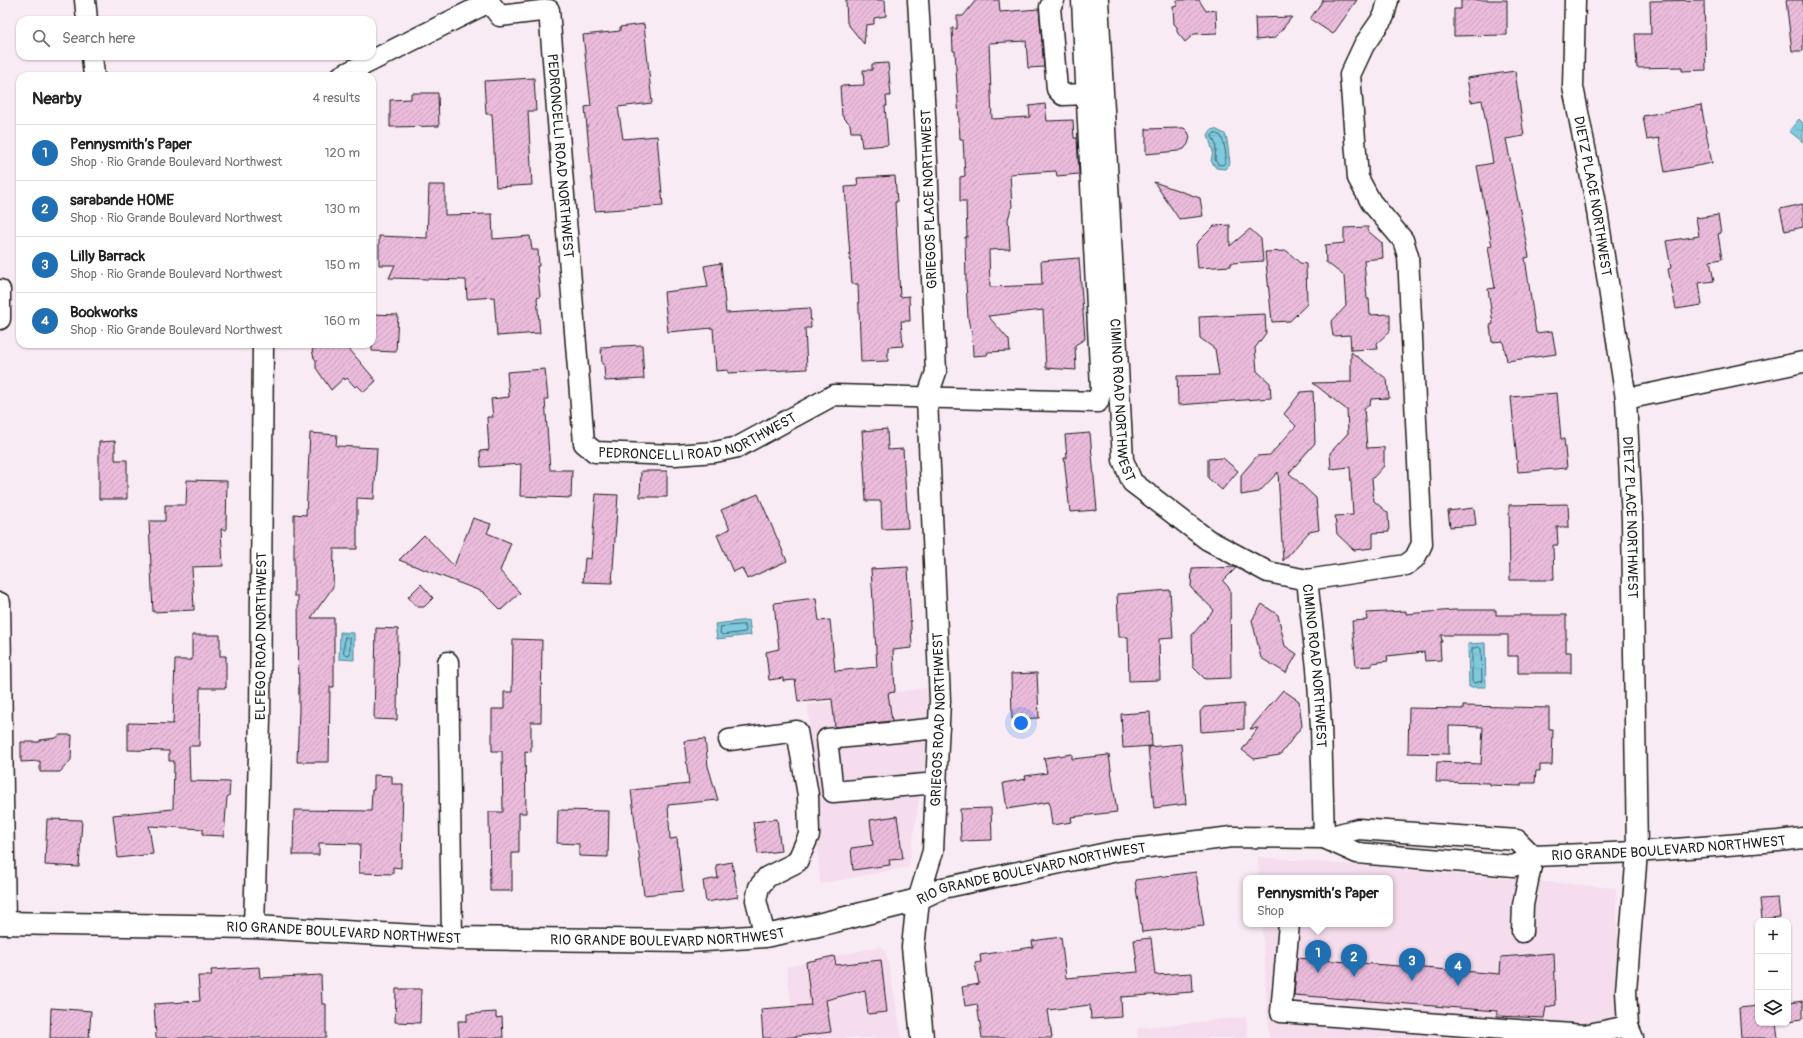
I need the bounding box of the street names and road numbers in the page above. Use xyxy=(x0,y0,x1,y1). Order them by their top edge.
street label: PEDRONCELLI ROAD NORTHWEST xyxy=(544,53,578,259)
street label: GRIEGOS PLACE NORTHWEST xyxy=(917,109,941,289)
street label: DIETZ PLACE NORTHWEST xyxy=(1570,115,1615,278)
street label: CIMINO ROAD NORTHWEST xyxy=(1107,318,1139,484)
street label: PEDRONCELLI ROAD NORTHWEST xyxy=(598,409,799,464)
street label: DIETZ PLACE NORTHWEST xyxy=(1619,436,1642,599)
street label: ELFEGO ROAD NORTHWEST xyxy=(251,552,270,720)
street label: CIMINO ROAD NORTHWEST xyxy=(1299,583,1330,748)
street label: GRIEGOS ROAD NORTHWEST xyxy=(927,632,948,807)
street label: RIO GRANDE BOULEVARD NORTHWEST xyxy=(1551,832,1787,864)
street label: RIO GRANDE BOULEVARD NORTHWEST xyxy=(914,839,1147,908)
street label: RIO GRANDE BOULEVARD NORTHWEST xyxy=(226,918,462,947)
street label: RIO GRANDE BOULEVARD NORTHWEST xyxy=(550,924,787,950)

